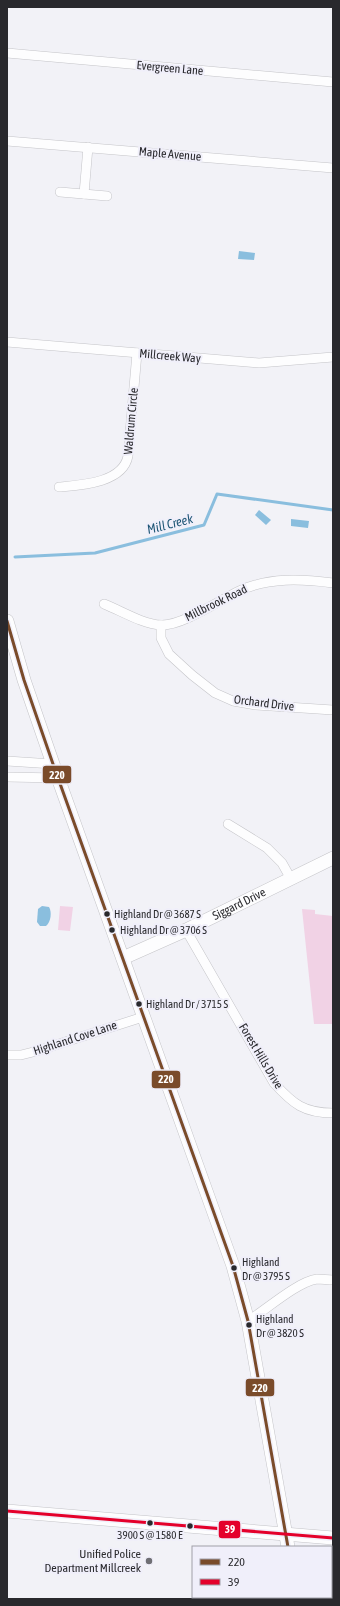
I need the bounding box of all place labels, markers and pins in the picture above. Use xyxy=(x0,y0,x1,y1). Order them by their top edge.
place label: Highland Dr @ 3687 S xyxy=(114,908,201,920)
marker: Highland Dr @ 3687 S xyxy=(102,909,112,919)
place label: Highland Dr @ 3706 S xyxy=(120,924,207,936)
marker: Highland Dr @ 3706 S xyxy=(107,925,117,935)
place label: Highland Dr / 3715 S xyxy=(146,998,228,1010)
marker: Highland Dr / 3715 S xyxy=(134,999,144,1009)
place label: Highland Dr @ 3795 S xyxy=(242,1256,290,1282)
marker: Highland Dr @ 3795 S xyxy=(229,1263,239,1273)
place label: Highland Dr @ 3820 S xyxy=(256,1313,304,1339)
marker: Highland Dr @ 3820 S xyxy=(244,1320,254,1330)
marker: 3900 S @ 1580 E xyxy=(145,1518,155,1528)
unlabelled marker xyxy=(185,1521,195,1531)
place label: 3900 S @ 1580 E xyxy=(117,1529,183,1541)
place label: Unified Police Department Millcreek xyxy=(45,1547,142,1575)
marker: Unified Police Department Millcreek xyxy=(144,1556,154,1566)

